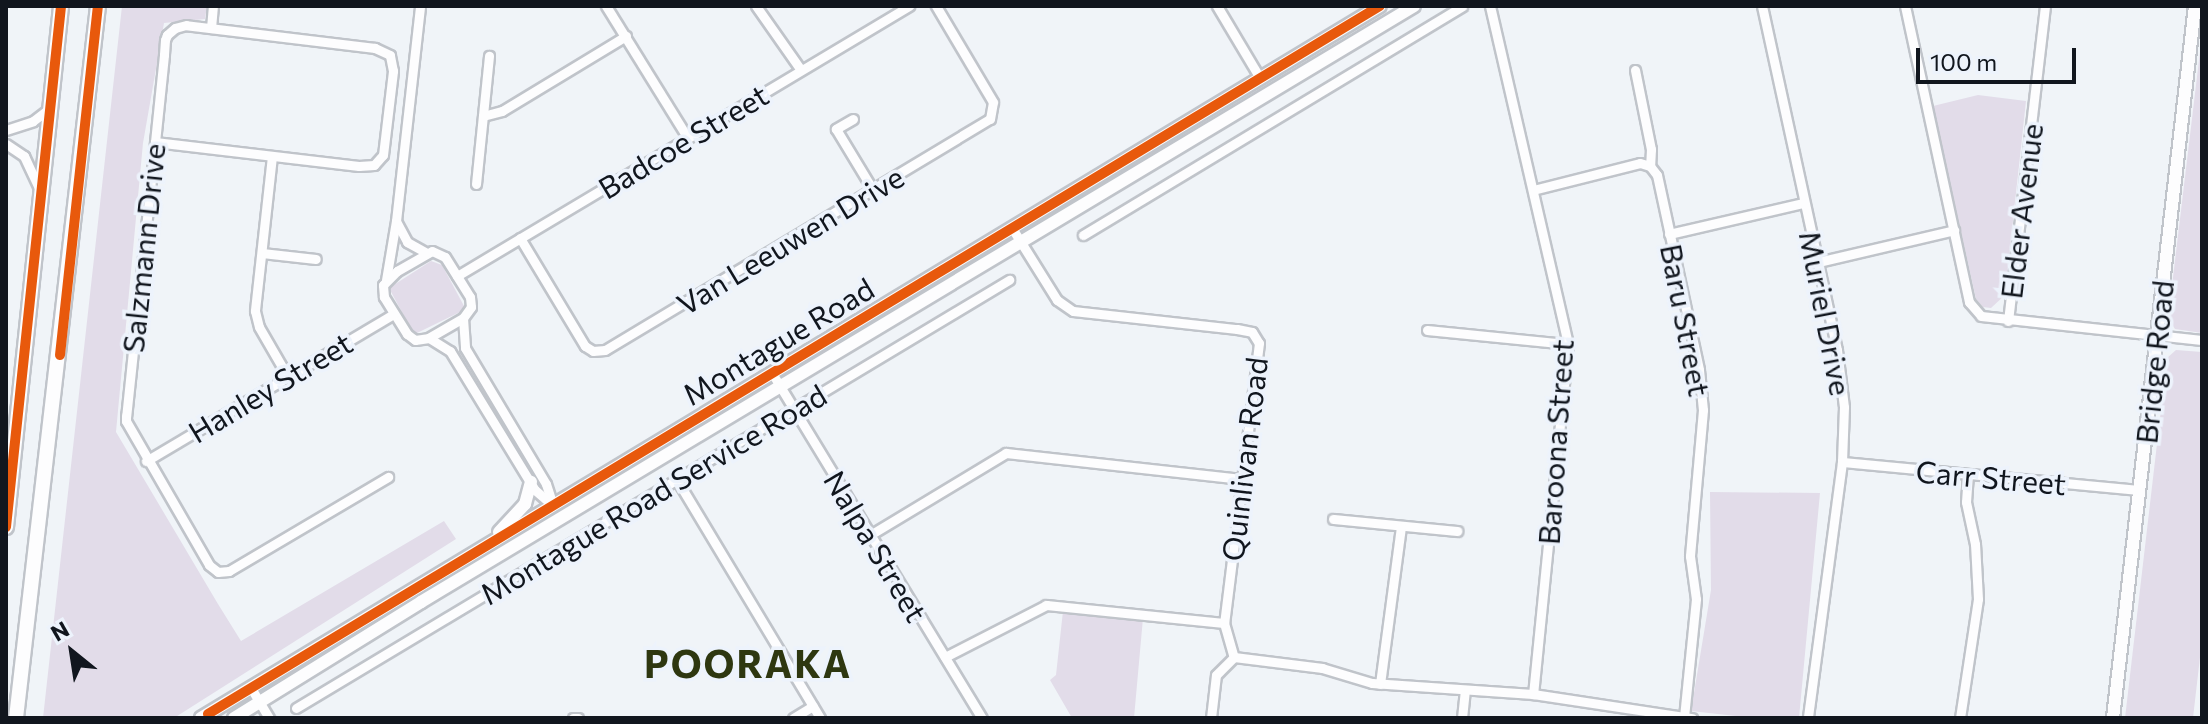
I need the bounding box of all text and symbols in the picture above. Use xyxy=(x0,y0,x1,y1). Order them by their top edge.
scale bar xyxy=(1920,32,2080,82)
text: 100 m xyxy=(1930,47,1997,76)
street label: Badcoe Street xyxy=(592,76,774,206)
street label: Elder Avenue xyxy=(1992,121,2050,301)
street label: Salzmann Drive xyxy=(114,142,172,354)
street label: Van Leeuwen Drive xyxy=(670,158,910,322)
street label: Muriel Drive xyxy=(1792,228,1860,398)
street label: Baru Street xyxy=(1654,241,1718,399)
street label: Montague Road xyxy=(676,270,880,412)
street label: Bridge Road xyxy=(2128,279,2180,445)
street label: Hanley Street xyxy=(182,324,358,450)
street label: Baroona Street xyxy=(1530,338,1580,546)
street label: Quinlivan Road xyxy=(1214,355,1274,563)
street label: Montague Road Service Road xyxy=(474,376,832,612)
street label: Carr Street xyxy=(1914,452,2068,502)
street label: Nalpa Street xyxy=(817,464,935,628)
north arrow xyxy=(32,612,112,692)
text: N xyxy=(46,615,74,647)
district label: POORAKA xyxy=(644,640,852,686)

